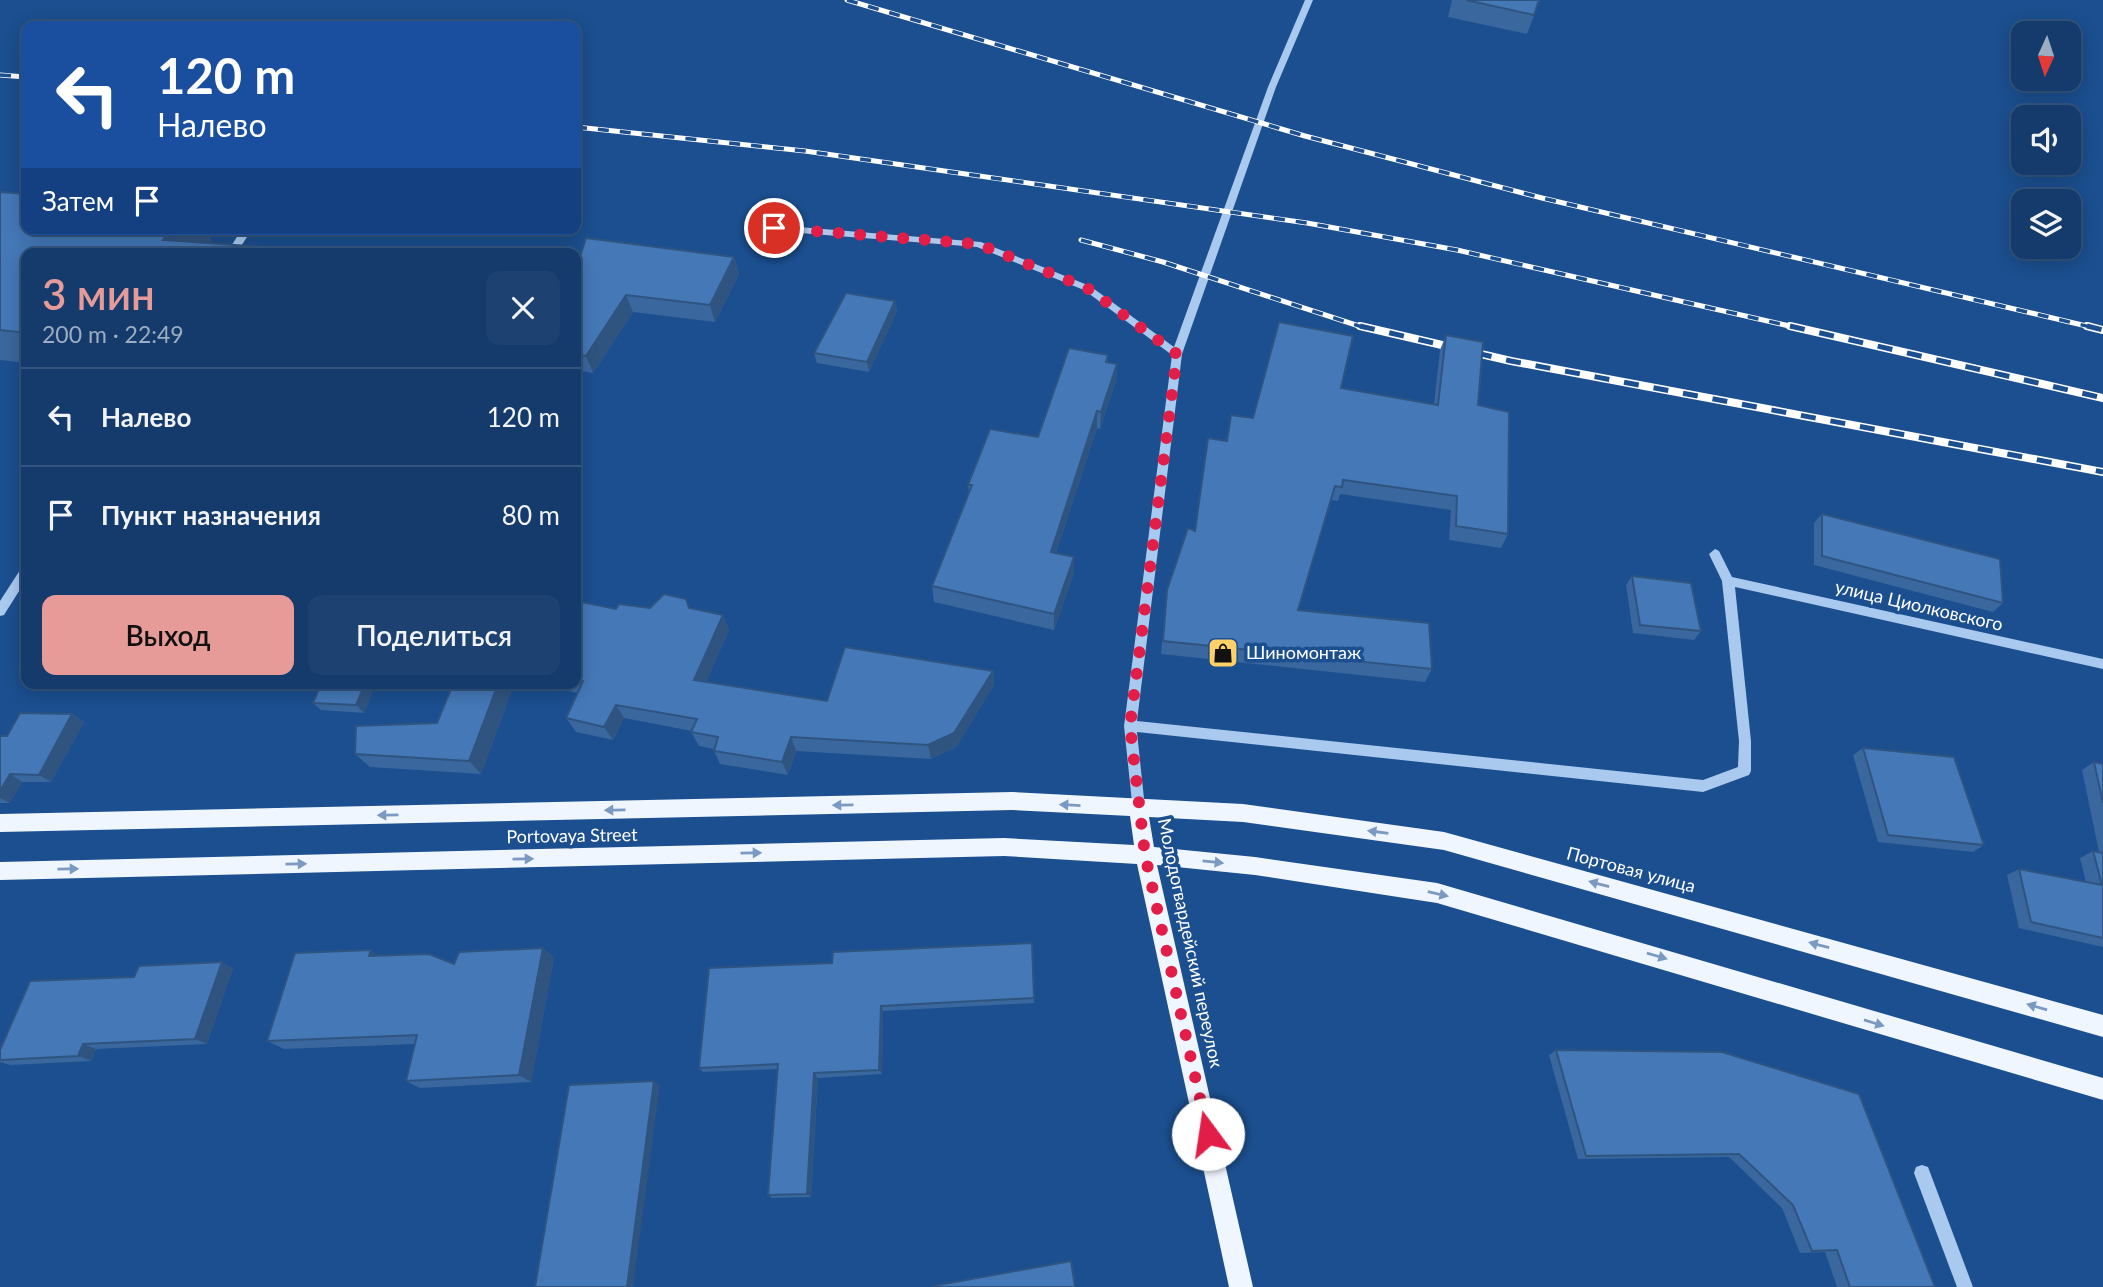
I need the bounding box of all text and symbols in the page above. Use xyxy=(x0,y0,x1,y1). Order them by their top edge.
north arrow xyxy=(2011,21,2081,91)
map controls xyxy=(2011,21,2081,259)
text: 120 m xyxy=(157,46,295,104)
icon: left xyxy=(42,49,133,140)
text: Налево xyxy=(157,105,267,144)
button: sound xyxy=(2011,105,2081,175)
icon: arrive xyxy=(128,182,166,220)
text: Затем xyxy=(42,185,114,217)
button: layers xyxy=(2011,189,2081,259)
pin xyxy=(744,198,804,258)
icon: arrive xyxy=(755,209,793,247)
text: 3 мин xyxy=(42,269,155,319)
button: close xyxy=(486,271,560,345)
text: 200 m · 22:49 xyxy=(42,320,184,348)
icon: left xyxy=(42,398,80,436)
text: Налево xyxy=(101,401,191,433)
text: 120 m xyxy=(487,401,560,433)
icon: arrive xyxy=(42,496,80,534)
text: Пункт назначения xyxy=(101,499,321,531)
text: 80 m xyxy=(502,499,560,531)
street label: улица Циолковского xyxy=(1833,575,2005,635)
button: Выход xyxy=(42,595,294,675)
button: Поделиться xyxy=(308,595,560,675)
shop icon: Шиномонтаж xyxy=(1206,636,1240,670)
place label: Шиномонтаж xyxy=(1246,641,1361,663)
one-way arrow xyxy=(831,799,853,811)
one-way arrow xyxy=(1059,799,1081,810)
one-way arrow xyxy=(604,804,626,816)
one-way arrow xyxy=(376,809,398,821)
street label: Молодогвардейский переулок xyxy=(1154,816,1228,1070)
street label: Portovaya Street xyxy=(506,823,638,847)
one-way arrow xyxy=(1367,826,1389,837)
street label: Портовая улица xyxy=(1564,841,1698,897)
one-way arrow xyxy=(740,847,762,859)
one-way arrow xyxy=(512,853,534,864)
one-way arrow xyxy=(1202,857,1224,868)
one-way arrow xyxy=(285,858,307,870)
one-way arrow xyxy=(57,864,79,875)
one-way arrow xyxy=(1589,879,1610,889)
one-way arrow xyxy=(1427,889,1449,900)
one-way arrow xyxy=(1807,939,1829,950)
one-way arrow xyxy=(1647,952,1668,962)
one-way arrow xyxy=(2027,1001,2048,1011)
one-way arrow xyxy=(1864,1018,1885,1028)
position arrow xyxy=(1171,1097,1245,1171)

